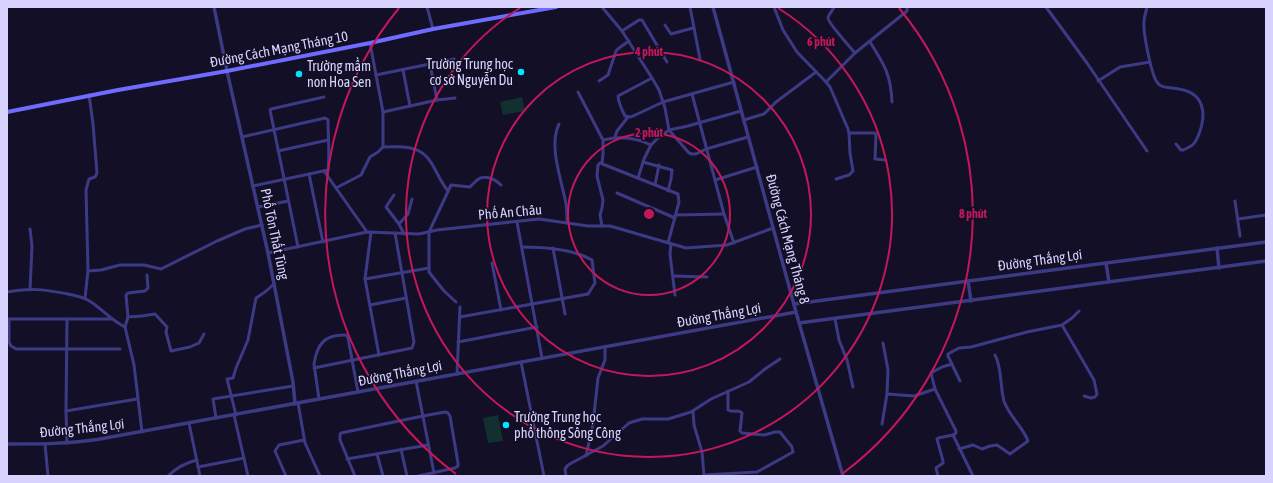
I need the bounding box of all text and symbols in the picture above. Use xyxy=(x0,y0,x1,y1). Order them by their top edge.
street label: Đường Cách Mạng Tháng 10 xyxy=(209,28,350,70)
text: 6 phút xyxy=(807,35,836,49)
text: 4 phút xyxy=(634,45,664,59)
place label: Trường Trung học cơ sở Nguyễn Du xyxy=(426,56,514,88)
place label: Trường mầm non Hoa Sen xyxy=(307,57,371,90)
marker: Trường Trung học cơ sở Nguyễn Du xyxy=(516,67,526,77)
marker: Trường mầm non Hoa Sen xyxy=(294,69,304,79)
text: 2 phút xyxy=(635,126,664,140)
street label: Đường Cách Mạng Tháng 8 xyxy=(763,172,813,306)
street label: Phố Tôn Thất Tùng xyxy=(258,187,293,281)
street label: Phố An Châu xyxy=(477,200,543,223)
centre of rings xyxy=(642,207,656,221)
text: 8 phút xyxy=(959,207,988,221)
street label: Đường Thắng Lợi xyxy=(997,246,1083,274)
street label: Đường Thắng Lợi xyxy=(676,300,762,330)
street label: Đường Thắng Lợi xyxy=(357,357,443,389)
place label: Trường Trung học phổ thông Sông Công xyxy=(514,409,621,441)
street label: Đường Thắng Lợi xyxy=(39,416,125,440)
marker: Trường Trung học phổ thông Sông Công xyxy=(501,420,511,430)

